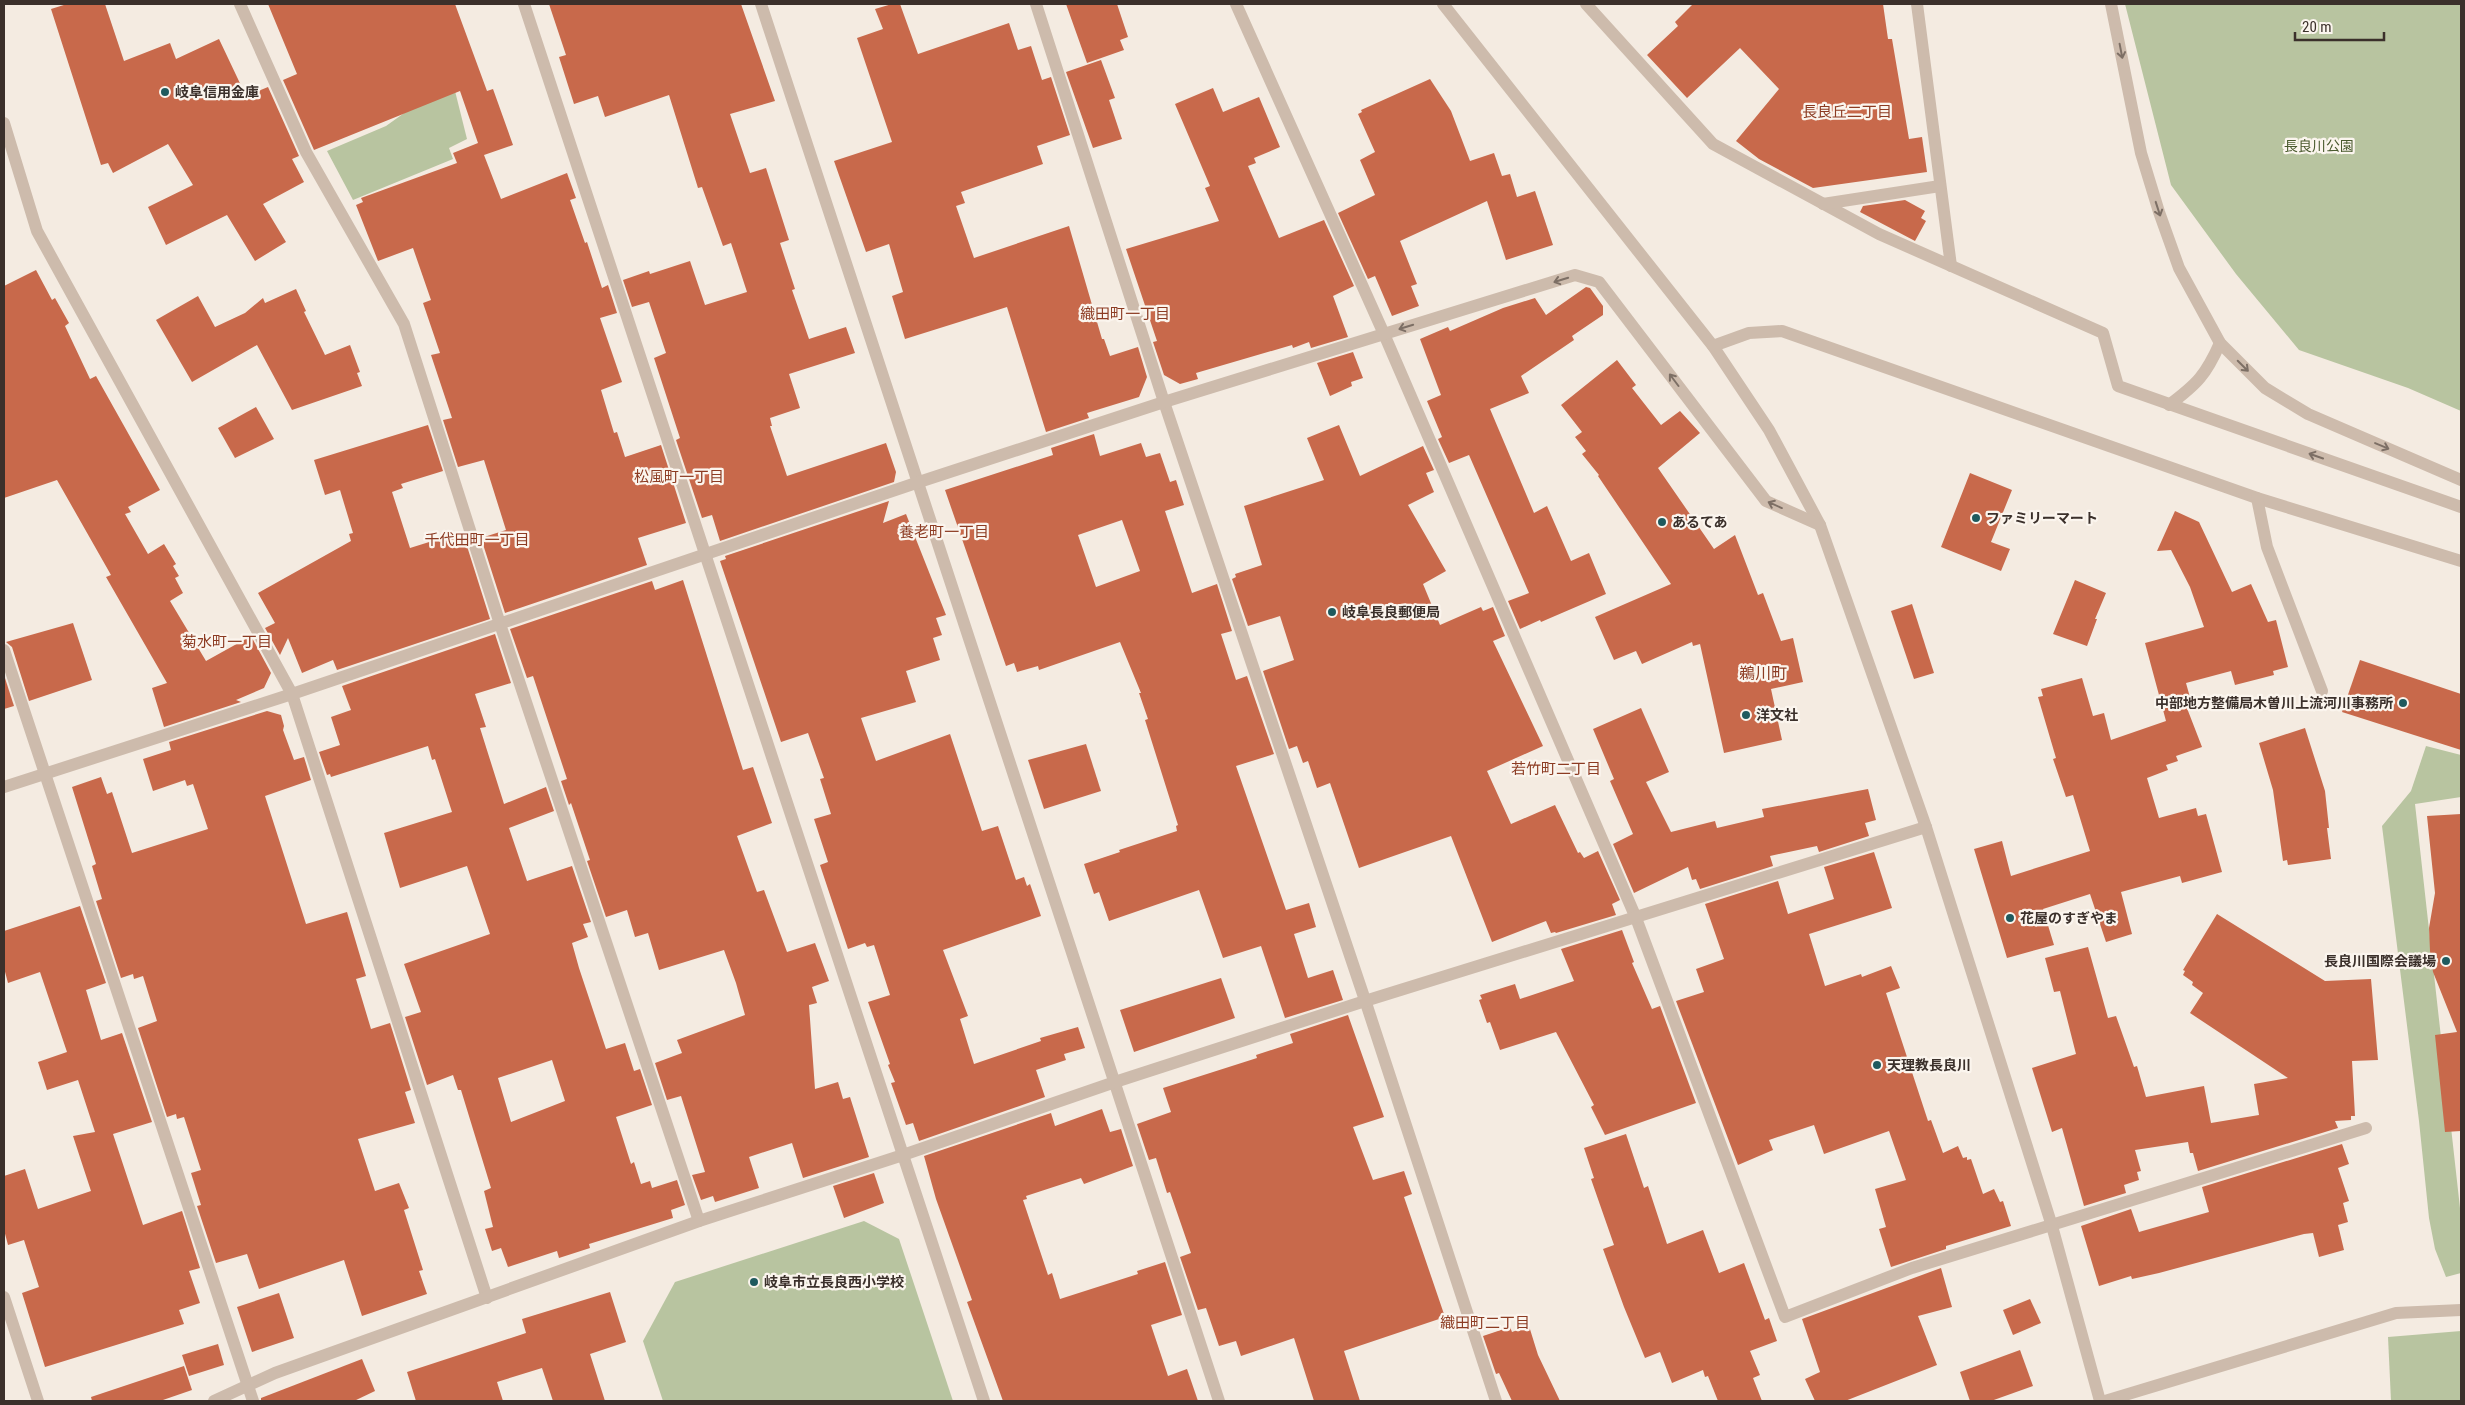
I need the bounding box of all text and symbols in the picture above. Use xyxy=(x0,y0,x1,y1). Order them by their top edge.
scale bar xyxy=(2295,10,2384,42)
text: 20 m xyxy=(2302,18,2332,36)
one-way arrow xyxy=(2117,43,2126,59)
place label: 岐阜信用金庫 xyxy=(175,84,259,100)
marker: 岐阜信用金庫 xyxy=(159,86,171,98)
district label: 長良丘二丁目 xyxy=(1802,103,1892,121)
park label: 長良川公園 xyxy=(2284,138,2354,154)
one-way arrow xyxy=(2154,201,2164,217)
one-way arrow xyxy=(1553,275,1569,285)
district label: 織田町一丁目 xyxy=(1080,305,1170,323)
one-way arrow xyxy=(1398,323,1414,333)
one-way arrow xyxy=(2237,360,2249,372)
one-way arrow xyxy=(1668,374,1679,387)
one-way arrow xyxy=(2374,442,2389,452)
one-way arrow xyxy=(2309,451,2325,460)
district label: 松風町一丁目 xyxy=(634,468,724,486)
one-way arrow xyxy=(1768,500,1783,510)
place label: ファミリーマート xyxy=(1986,510,2098,526)
marker: ファミリーマート xyxy=(1970,512,1982,524)
place label: あるてあ xyxy=(1672,514,1728,530)
marker: あるてあ xyxy=(1656,516,1668,528)
district label: 養老町一丁目 xyxy=(899,523,989,541)
district label: 千代田町一丁目 xyxy=(424,531,530,549)
place label: 岐阜長良郵便局 xyxy=(1342,604,1440,620)
marker: 岐阜長良郵便局 xyxy=(1326,606,1338,618)
district label: 菊水町一丁目 xyxy=(182,633,272,651)
district label: 鵜川町 xyxy=(1739,664,1787,683)
place label: 中部地方整備局木曽川上流河川事務所 xyxy=(2155,695,2393,711)
marker: 中部地方整備局木曽川上流河川事務所 xyxy=(2397,697,2409,709)
place label: 洋文社 xyxy=(1756,707,1798,723)
marker: 洋文社 xyxy=(1740,709,1752,721)
district label: 若竹町二丁目 xyxy=(1511,760,1601,778)
place label: 花屋のすぎやま xyxy=(2020,910,2118,926)
marker: 花屋のすぎやま xyxy=(2004,912,2016,924)
place label: 長良川国際会議場 xyxy=(2324,953,2436,969)
marker: 長良川国際会議場 xyxy=(2440,955,2452,967)
place label: 天理教長良川 xyxy=(1887,1057,1971,1073)
marker: 天理教長良川 xyxy=(1871,1059,1883,1071)
place label: 岐阜市立長良西小学校 xyxy=(764,1274,904,1290)
marker: 岐阜市立長良西小学校 xyxy=(748,1276,760,1288)
district label: 織田町二丁目 xyxy=(1440,1314,1530,1332)

